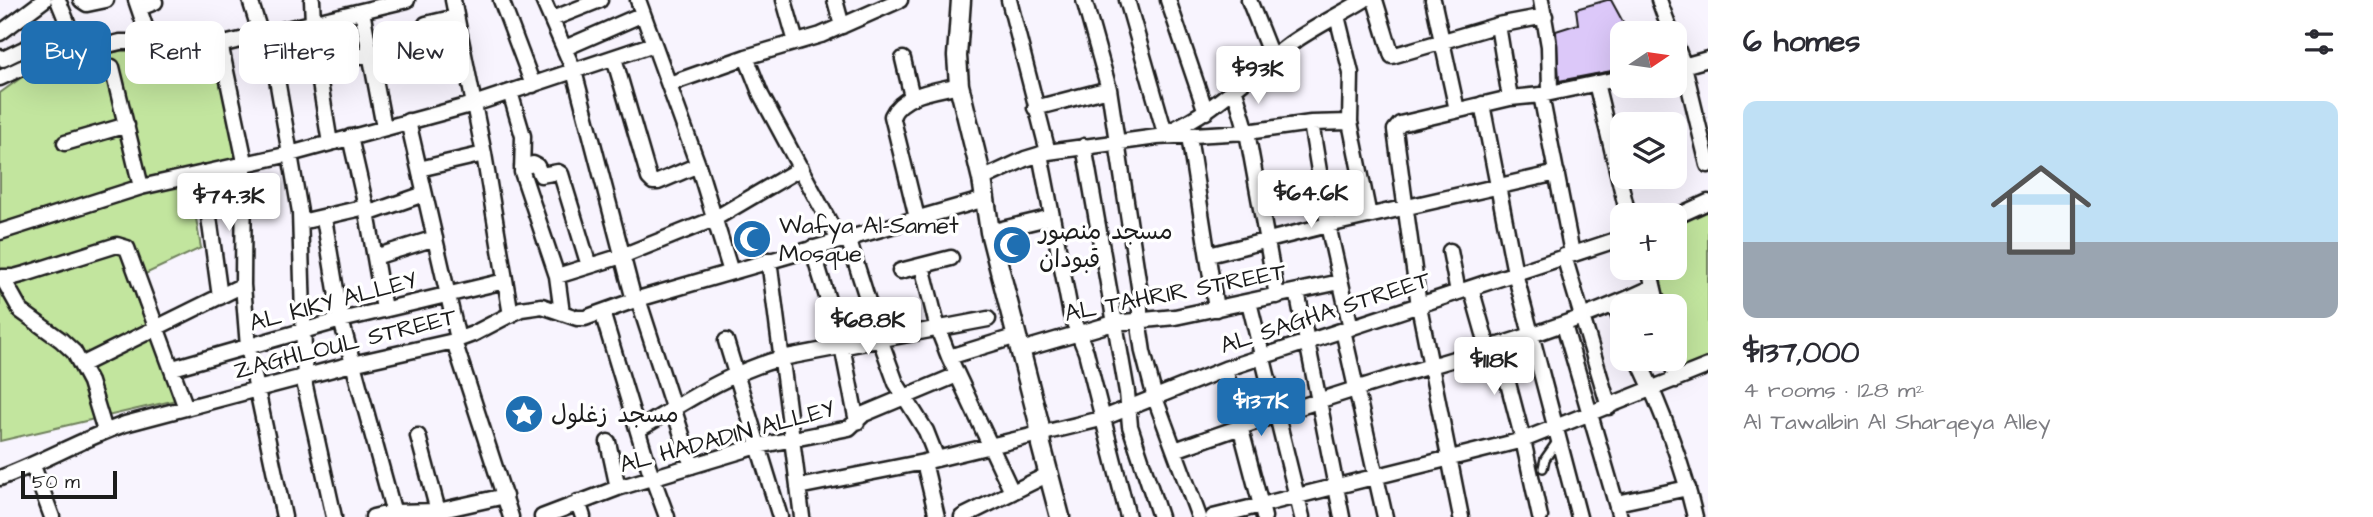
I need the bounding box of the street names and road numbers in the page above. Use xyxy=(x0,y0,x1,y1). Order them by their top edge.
street label: AL TAHRIR STREET xyxy=(1062,255,1289,331)
street label: AL KIKY ALLEY xyxy=(246,263,421,341)
street label: AL SAGHA STREET xyxy=(1216,263,1435,363)
street label: ZAGHLOUL STREET xyxy=(230,300,460,388)
street label: AL HADADIN ALLEY xyxy=(616,392,839,482)

